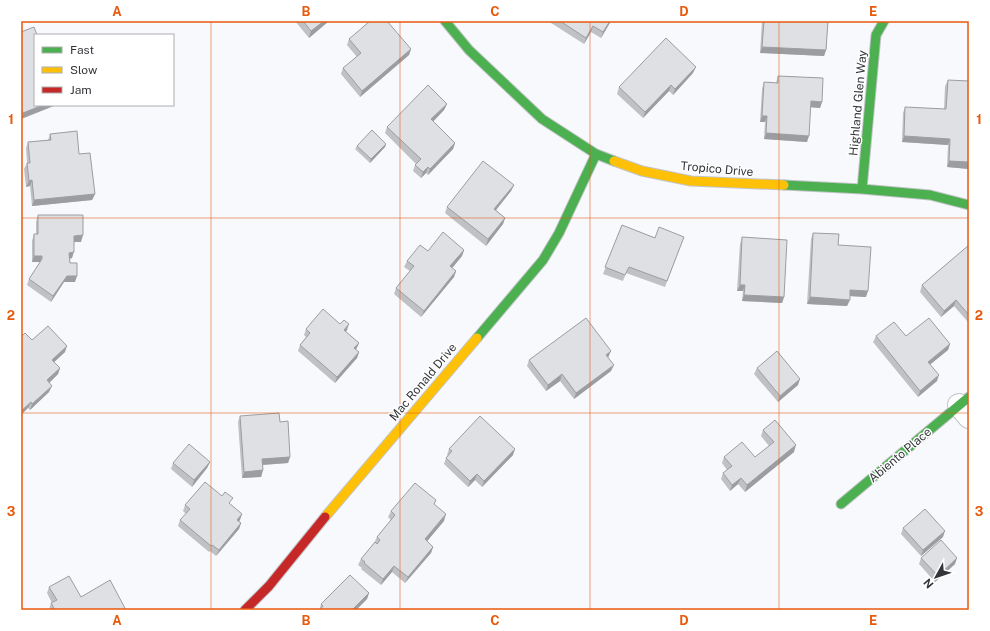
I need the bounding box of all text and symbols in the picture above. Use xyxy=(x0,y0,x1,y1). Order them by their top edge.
text: A xyxy=(112,4,122,19)
text: B xyxy=(302,4,311,19)
text: C xyxy=(490,4,500,19)
text: D xyxy=(679,4,689,19)
text: E xyxy=(869,4,877,19)
legend xyxy=(34,34,174,106)
text: Fast xyxy=(70,43,95,57)
street label: Highland Glen Way xyxy=(846,49,870,156)
text: Slow xyxy=(70,63,98,77)
text: Jam xyxy=(70,83,92,97)
text: 1 xyxy=(8,112,14,127)
text: 1 xyxy=(976,112,982,127)
street label: Tropico Drive xyxy=(680,159,754,179)
text: 2 xyxy=(7,308,15,323)
text: 2 xyxy=(975,308,983,323)
street label: Mac Ronald Drive xyxy=(386,340,460,424)
street label: Abiento Place xyxy=(866,425,934,485)
text: 3 xyxy=(7,504,16,519)
text: 3 xyxy=(975,504,984,519)
north arrow xyxy=(916,557,956,597)
text: N xyxy=(921,576,936,591)
text: A xyxy=(112,613,122,628)
text: B xyxy=(302,613,311,628)
text: C xyxy=(490,613,500,628)
text: D xyxy=(679,613,689,628)
text: E xyxy=(869,613,877,628)

